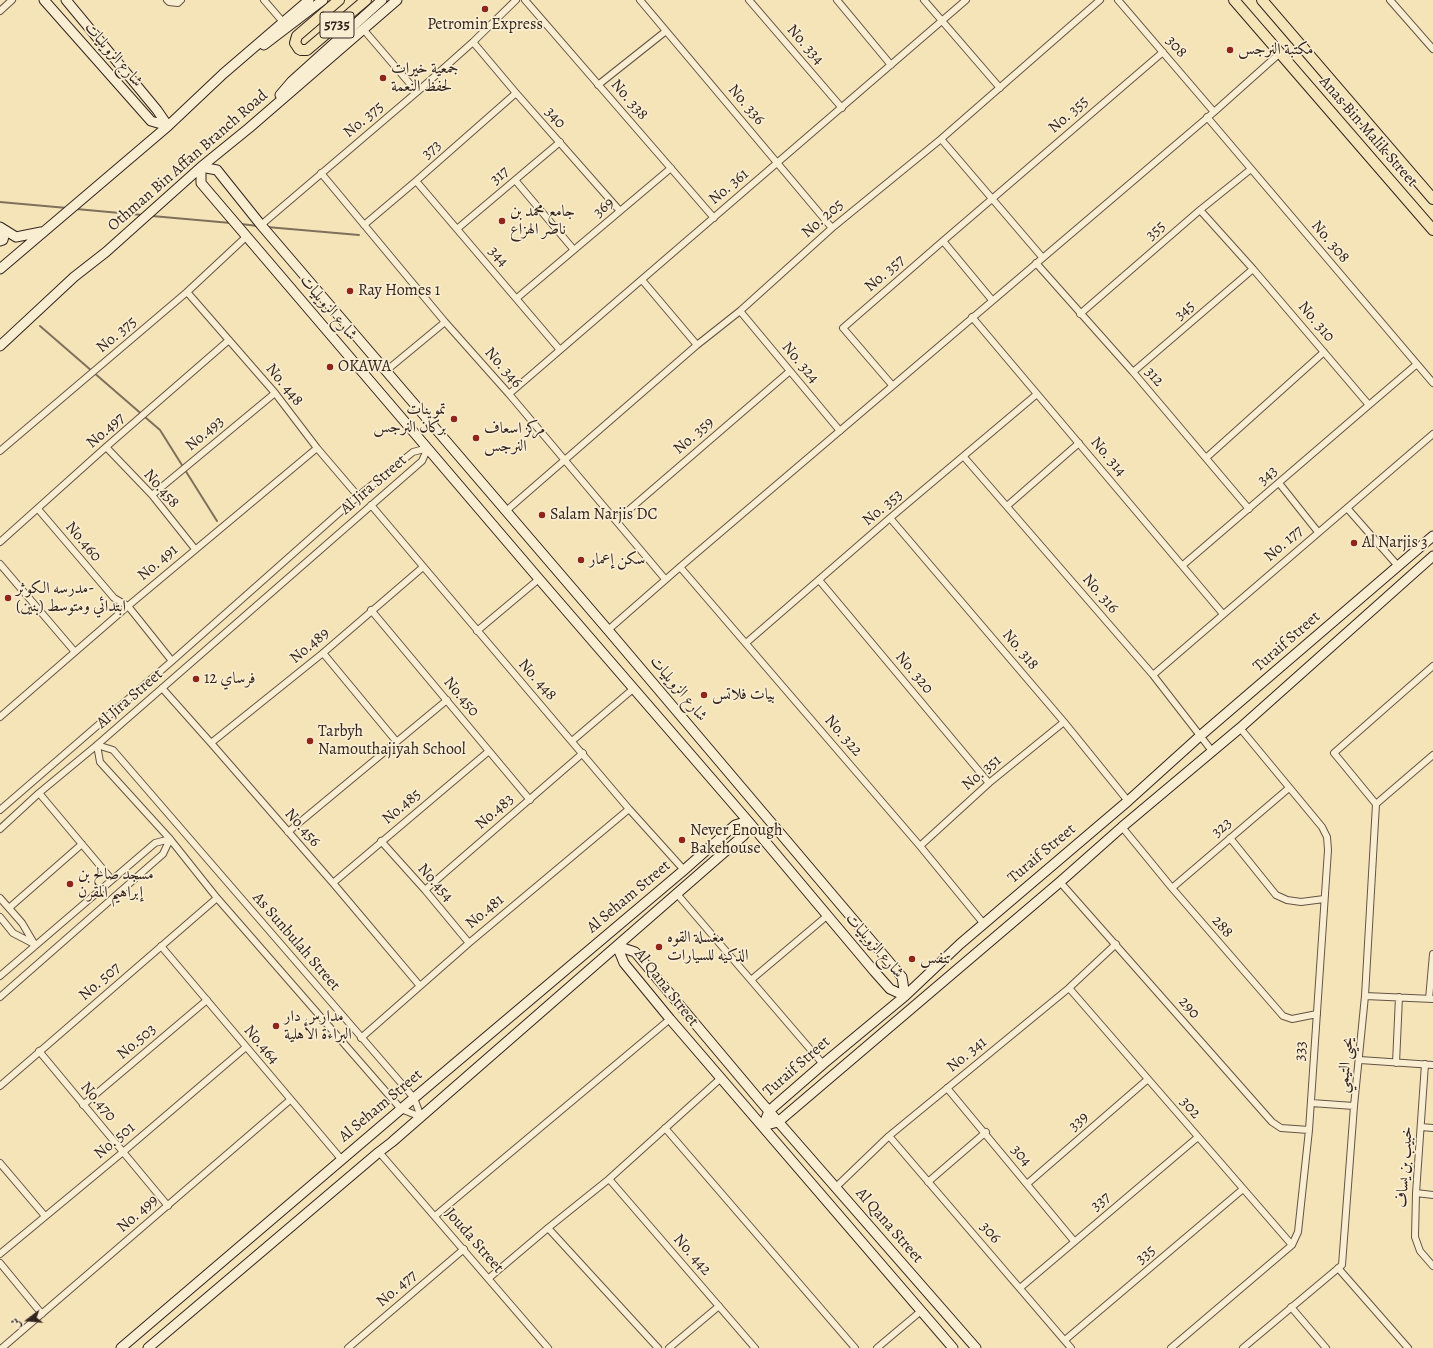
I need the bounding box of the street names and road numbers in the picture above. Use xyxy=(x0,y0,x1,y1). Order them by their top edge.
road number: 5735 xyxy=(320,12,354,38)
street label: شارع الزويليات xyxy=(80,19,146,91)
street label: No. 334 xyxy=(782,21,828,69)
street label: 308 xyxy=(1161,32,1191,62)
street label: Anas Bin Malik Street xyxy=(1315,73,1421,191)
street label: No. 338 xyxy=(606,76,652,124)
street label: No. 336 xyxy=(723,81,769,129)
street label: Othman Bin Affan Branch Road xyxy=(104,86,272,236)
street label: No. 355 xyxy=(1045,92,1093,138)
street label: No. 375 xyxy=(340,98,388,142)
street label: 340 xyxy=(540,103,570,133)
street label: 373 xyxy=(418,136,446,164)
street label: 317 xyxy=(487,163,513,189)
street label: No. 361 xyxy=(705,165,753,209)
street label: 369 xyxy=(590,194,618,222)
street label: No. 205 xyxy=(798,195,848,243)
street label: 355 xyxy=(1142,217,1170,245)
street label: No. 308 xyxy=(1307,217,1353,267)
street label: 344 xyxy=(484,243,512,271)
street label: No. 357 xyxy=(861,251,909,297)
street label: شارع الزويليات xyxy=(295,271,361,345)
street label: 345 xyxy=(1171,297,1199,325)
street label: No. 310 xyxy=(1293,298,1339,346)
street label: No. 375 xyxy=(93,313,141,357)
street label: No. 324 xyxy=(777,338,823,388)
street label: No. 346 xyxy=(480,344,526,392)
street label: No. 448 xyxy=(261,360,307,410)
street label: 312 xyxy=(1140,363,1168,391)
street label: No.497 xyxy=(83,409,129,453)
street label: No.493 xyxy=(182,412,228,456)
street label: No. 359 xyxy=(670,413,718,459)
street label: No. 314 xyxy=(1086,433,1130,481)
street label: Al Jira Street xyxy=(337,451,411,519)
street label: 343 xyxy=(1254,462,1282,490)
street label: No.458 xyxy=(139,466,183,512)
street label: No. 353 xyxy=(859,486,907,530)
street label: No.460 xyxy=(61,518,105,566)
street label: No. 177 xyxy=(1261,522,1307,566)
street label: No. 491 xyxy=(134,541,182,585)
street label: No. 316 xyxy=(1078,570,1122,618)
street label: Turaif Street xyxy=(1250,608,1324,676)
street label: No.489 xyxy=(286,624,334,668)
street label: No. 318 xyxy=(998,626,1042,674)
street label: No. 320 xyxy=(891,648,937,698)
street label: شارع الزويليات xyxy=(645,652,711,726)
street label: No. 448 xyxy=(514,655,560,705)
street label: Al Jira Street xyxy=(93,665,167,733)
street label: No.450 xyxy=(439,673,483,721)
street label: No. 322 xyxy=(820,711,866,761)
street label: No. 351 xyxy=(958,751,1006,795)
street label: No.485 xyxy=(378,785,426,829)
street label: No.483 xyxy=(472,790,518,834)
street label: No.456 xyxy=(280,805,324,851)
street label: 323 xyxy=(1208,814,1236,842)
street label: Turaif Street xyxy=(1004,820,1080,888)
street label: Al Seham Street xyxy=(583,856,675,938)
street label: No.454 xyxy=(413,860,457,906)
street label: As Sunbulah Street xyxy=(248,889,344,995)
street label: No.481 xyxy=(462,891,508,933)
street label: شارع الزويليات xyxy=(841,910,907,982)
street label: 288 xyxy=(1207,912,1237,942)
street label: Al Qana Street xyxy=(630,945,702,1031)
street label: No. 507 xyxy=(75,959,125,1005)
street label: 290 xyxy=(1174,993,1204,1023)
street label: No.503 xyxy=(113,1020,161,1064)
street label: No.464 xyxy=(239,1021,283,1069)
street label: Turaif Street xyxy=(760,1033,834,1101)
street label: No. 341 xyxy=(943,1033,991,1077)
street label: يحيى التيمي xyxy=(1334,1036,1358,1094)
street label: 333 xyxy=(1291,1040,1311,1062)
street label: Al Seham Street xyxy=(335,1065,427,1147)
street label: No.470 xyxy=(76,1078,120,1126)
street label: 302 xyxy=(1175,1093,1205,1123)
street label: 339 xyxy=(1065,1108,1093,1136)
street label: No. 501 xyxy=(91,1118,139,1164)
street label: خبيب بن يساف xyxy=(1393,1126,1417,1208)
street label: 304 xyxy=(1006,1141,1036,1171)
street label: Al Qana Street xyxy=(851,1184,927,1268)
street label: 337 xyxy=(1087,1188,1115,1216)
street label: No. 499 xyxy=(113,1191,163,1237)
street label: Jouda Street xyxy=(441,1205,507,1277)
street label: 306 xyxy=(975,1218,1005,1248)
street label: No. 442 xyxy=(669,1230,715,1280)
street label: 335 xyxy=(1132,1241,1160,1269)
street label: No. 477 xyxy=(373,1266,421,1312)

